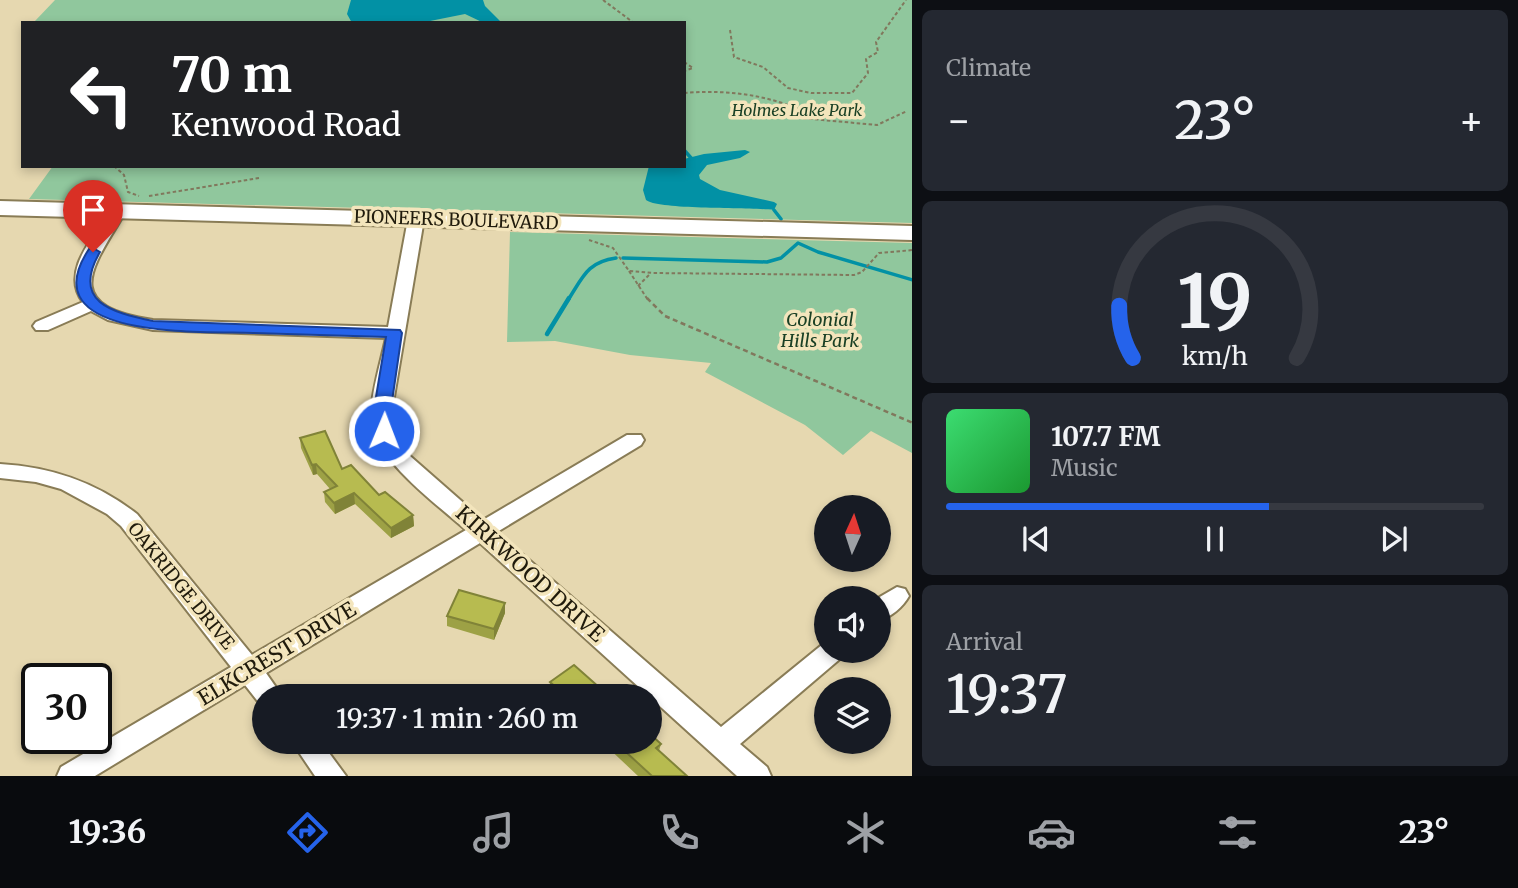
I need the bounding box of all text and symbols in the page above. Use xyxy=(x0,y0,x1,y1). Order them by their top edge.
text: 70 m xyxy=(171,44,292,105)
icon: left xyxy=(56,49,147,140)
text: Climate xyxy=(946,53,1031,82)
text: 23° xyxy=(1174,88,1256,153)
text: − xyxy=(946,97,971,144)
text: + xyxy=(1459,97,1484,144)
park label: Holmes Lake Park xyxy=(731,100,863,120)
text: Kenwood Road xyxy=(171,105,401,145)
pin xyxy=(63,180,123,252)
icon: arrive xyxy=(74,191,112,229)
street label: PIONEERS BOULEVARD xyxy=(353,204,559,235)
text: 19 xyxy=(1177,257,1253,349)
park label: Colonial Hills Park xyxy=(780,308,859,352)
text: km/h xyxy=(1182,340,1248,372)
position arrow xyxy=(347,394,421,468)
text: 107.7 FM xyxy=(1051,420,1161,453)
text: Music xyxy=(1051,453,1118,482)
north arrow xyxy=(814,495,891,572)
map controls xyxy=(814,495,891,754)
street label: KIRKWOOD DRIVE xyxy=(450,500,611,648)
street label: OAKRIDGE DRIVE xyxy=(123,518,240,654)
icon: previous xyxy=(1017,520,1055,558)
icon: pause xyxy=(1196,520,1234,558)
icon: next xyxy=(1375,520,1413,558)
button: sound xyxy=(814,586,891,663)
street label: ELKCREST DRIVE xyxy=(193,595,361,711)
text: Arrival xyxy=(946,627,1023,656)
text: 19:37 xyxy=(946,662,1068,727)
speed limit sign: 30 xyxy=(21,663,112,754)
button: layers xyxy=(814,677,891,754)
text: 19:37 · 1 min · 260 m xyxy=(336,702,578,735)
icon: directions xyxy=(283,808,332,857)
icon: music xyxy=(469,808,518,857)
icon: phone xyxy=(655,808,704,857)
icon: climate xyxy=(841,808,890,857)
icon: car xyxy=(1027,808,1076,857)
icon: filters xyxy=(1213,808,1262,857)
text: 19:36 xyxy=(68,812,146,852)
text: 23° xyxy=(1399,812,1449,852)

